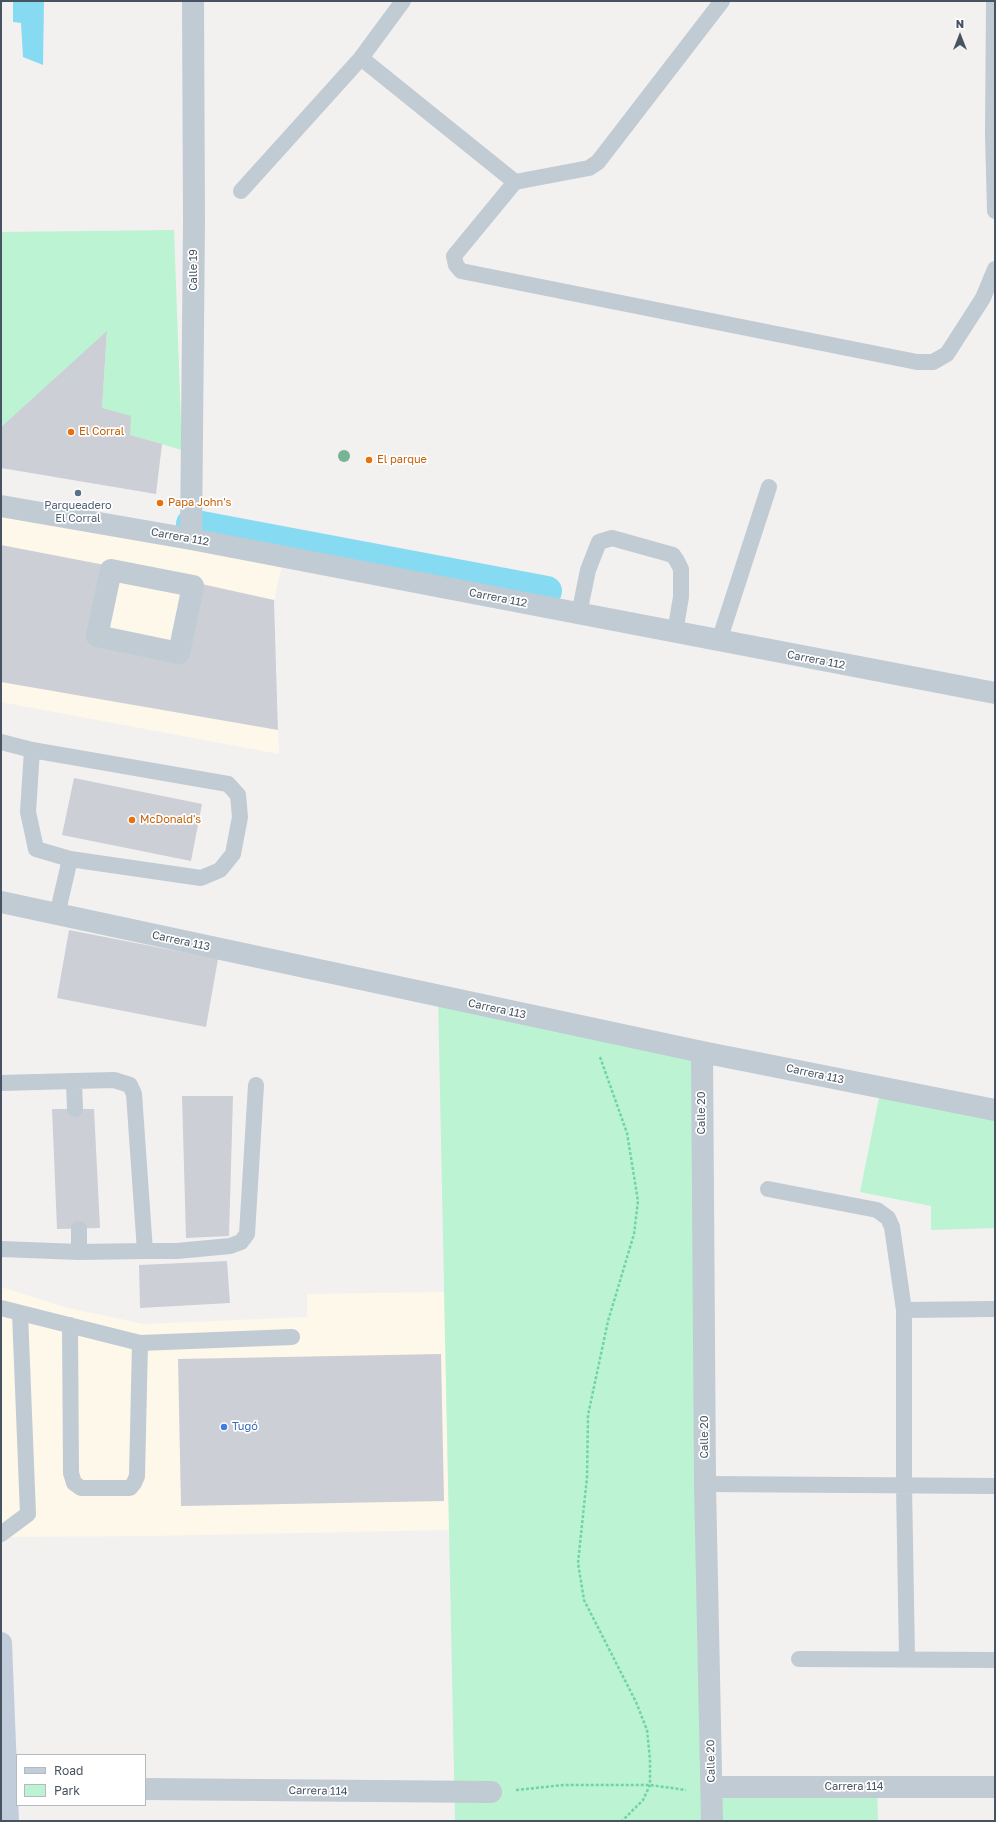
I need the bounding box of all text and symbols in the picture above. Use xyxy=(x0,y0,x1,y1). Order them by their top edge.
north arrow xyxy=(940,16,980,56)
text: N xyxy=(956,17,964,30)
street label: Calle 19 xyxy=(187,249,201,291)
place label: El Corral xyxy=(79,425,124,439)
marker: El Corral xyxy=(66,427,76,437)
place label: El parque xyxy=(377,453,427,467)
marker: El parque xyxy=(364,455,374,465)
marker: Parqueadero El Corral xyxy=(73,488,83,498)
place label: Papa John's xyxy=(168,496,231,510)
marker: Papa John's xyxy=(155,498,165,508)
place label: Parqueadero El Corral xyxy=(44,499,112,525)
street label: Carrera 112 xyxy=(150,525,210,549)
street label: Carrera 112 xyxy=(468,586,528,610)
street label: Carrera 112 xyxy=(786,648,846,672)
place label: McDonald's xyxy=(140,813,201,827)
marker: McDonald's xyxy=(127,815,137,825)
street label: Carrera 113 xyxy=(151,928,211,954)
street label: Carrera 113 xyxy=(467,996,527,1022)
street label: Carrera 113 xyxy=(785,1061,845,1087)
street label: Calle 20 xyxy=(695,1092,709,1134)
street label: Calle 20 xyxy=(698,1416,712,1458)
place label: Tugó xyxy=(232,1420,258,1434)
marker: Tugó xyxy=(219,1422,229,1432)
street label: Calle 20 xyxy=(704,1739,718,1783)
legend xyxy=(16,1754,146,1806)
text: Road xyxy=(54,1763,83,1778)
street label: Carrera 114 xyxy=(824,1780,884,1794)
text: Park xyxy=(54,1783,80,1798)
street label: Carrera 114 xyxy=(288,1784,348,1798)

